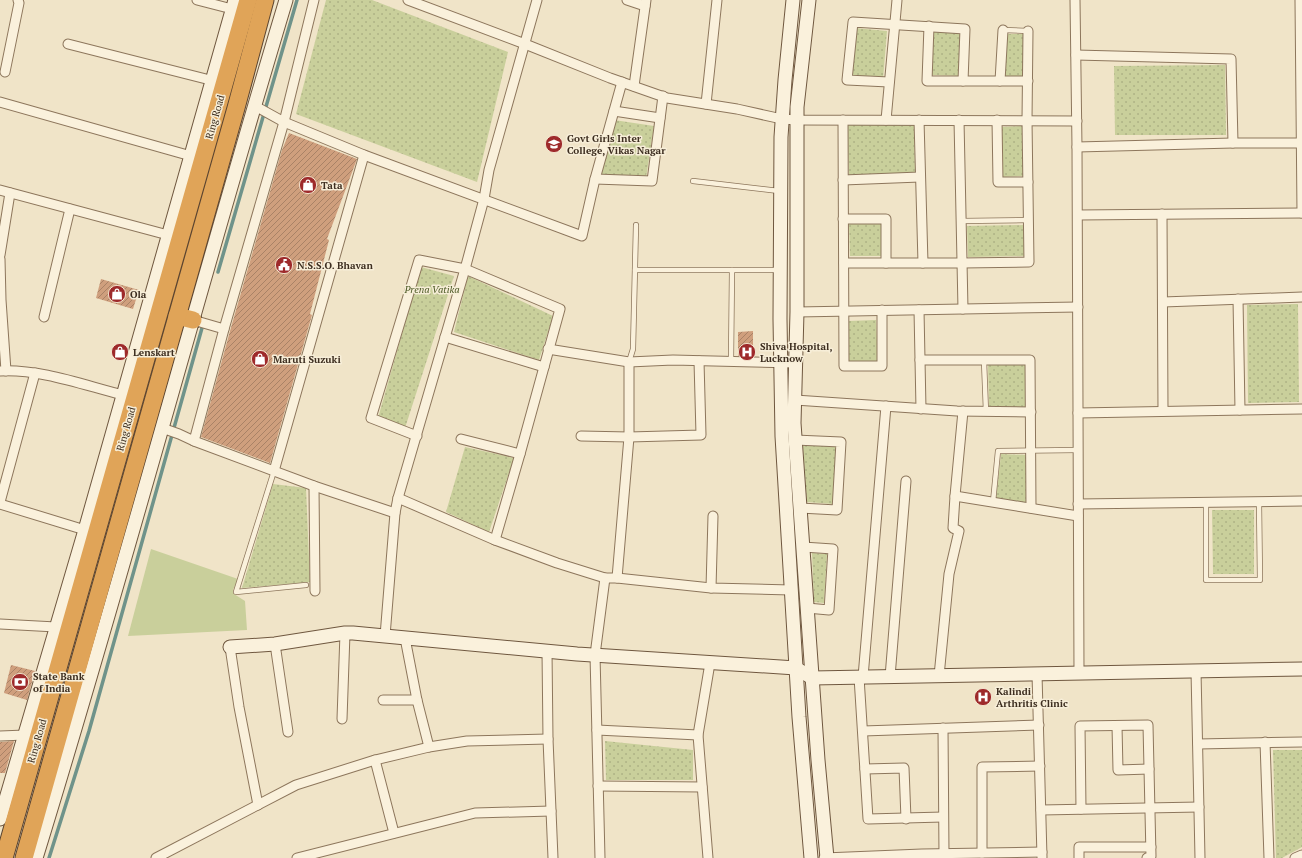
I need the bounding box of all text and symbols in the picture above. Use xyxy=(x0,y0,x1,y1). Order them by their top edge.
street label: Ring Road xyxy=(203,93,228,141)
place label: Govt Girls Inter College, Vikas Nagar xyxy=(567,132,666,157)
school or university icon: Govt Girls Inter College, Vikas Nagar xyxy=(544,134,564,154)
shop icon: Tata xyxy=(298,175,318,195)
place label: Tata xyxy=(321,179,343,192)
public building icon: N.S.S.O. Bhavan xyxy=(274,255,294,275)
place label: N.S.S.O. Bhavan xyxy=(297,259,373,272)
park label: Prena Vatika xyxy=(403,283,460,296)
shop icon: Ola xyxy=(107,284,127,304)
place label: Ola xyxy=(130,288,147,301)
place label: Shiva Hospital, Lucknow xyxy=(760,340,832,365)
shop icon: Lenskart xyxy=(110,342,130,362)
hospital icon: Shiva Hospital, Lucknow xyxy=(737,342,757,362)
place label: Lenskart xyxy=(133,346,175,359)
shop icon: Maruti Suzuki xyxy=(250,349,270,369)
place label: Maruti Suzuki xyxy=(273,353,341,366)
street label: Ring Road xyxy=(114,405,139,453)
place label: State Bank of India xyxy=(33,670,85,695)
bank icon: State Bank of India xyxy=(10,672,30,692)
place label: Kalindi Arthritis Clinic xyxy=(996,685,1068,710)
hospital icon: Kalindi Arthritis Clinic xyxy=(973,687,993,707)
street label: Ring Road xyxy=(25,717,50,765)

